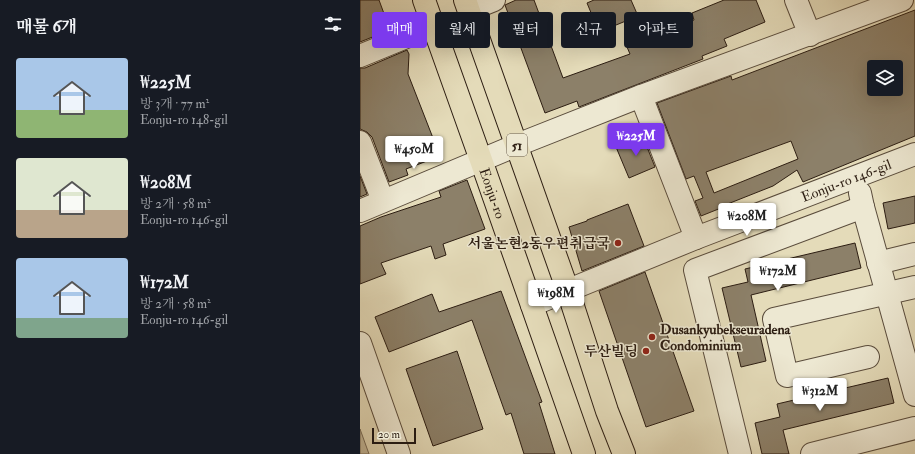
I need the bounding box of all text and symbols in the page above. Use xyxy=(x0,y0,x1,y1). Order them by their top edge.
chip: 매매 xyxy=(372,12,427,48)
chip: 월세 xyxy=(435,12,490,48)
chip: 필터 xyxy=(498,12,553,48)
chip: 신규 xyxy=(561,12,616,48)
chip: 아파트 xyxy=(624,12,693,48)
icon: filters xyxy=(322,13,344,35)
text: 매물 6개 xyxy=(16,16,77,37)
map controls xyxy=(867,60,903,96)
button: layers xyxy=(867,60,903,96)
text: ₩225M xyxy=(140,72,191,93)
icon: home xyxy=(48,74,96,122)
text: 방 3개 · 77 m² xyxy=(140,96,209,112)
text: Eonju-ro 148-gil xyxy=(140,112,228,128)
pin: ₩225M xyxy=(608,123,664,157)
text: ₩225M xyxy=(616,128,656,144)
road number: 51 xyxy=(507,134,527,156)
pin: ₩450M xyxy=(386,136,442,170)
text: ₩450M xyxy=(394,141,434,157)
street label: Eonju-ro 146-gil xyxy=(799,156,894,206)
street label: Eonju-ro xyxy=(475,166,509,221)
text: ₩208M xyxy=(140,172,192,193)
icon: home xyxy=(48,174,96,222)
text: 방 2개 · 58 m² xyxy=(140,196,211,212)
pin: ₩208M xyxy=(719,203,775,237)
text: ₩208M xyxy=(727,208,767,224)
text: Eonju-ro 146-gil xyxy=(140,212,228,228)
place label: 서울논현2동우편취급국 xyxy=(468,235,610,252)
marker: 서울논현2동우편취급국 xyxy=(613,238,623,248)
pin: ₩172M xyxy=(750,258,806,292)
text: ₩172M xyxy=(759,263,797,279)
text: ₩172M xyxy=(140,272,189,293)
icon: home xyxy=(48,274,96,322)
pin: ₩198M xyxy=(528,280,584,314)
text: ₩198M xyxy=(537,285,575,301)
text: 방 2개 · 58 m² xyxy=(140,296,211,312)
text: Eonju-ro 146-gil xyxy=(140,312,228,328)
place label: Dusankyubekseuradena Condominium xyxy=(660,321,792,354)
marker: Dusankyubekseuradena Condominium xyxy=(647,332,657,342)
place label: 두산빌딩 xyxy=(584,343,638,360)
marker: 두산빌딩 xyxy=(641,346,651,356)
pin: ₩312M xyxy=(792,378,848,412)
text: ₩312M xyxy=(802,383,838,399)
scale bar xyxy=(372,426,416,445)
text: 20 m xyxy=(378,428,400,441)

